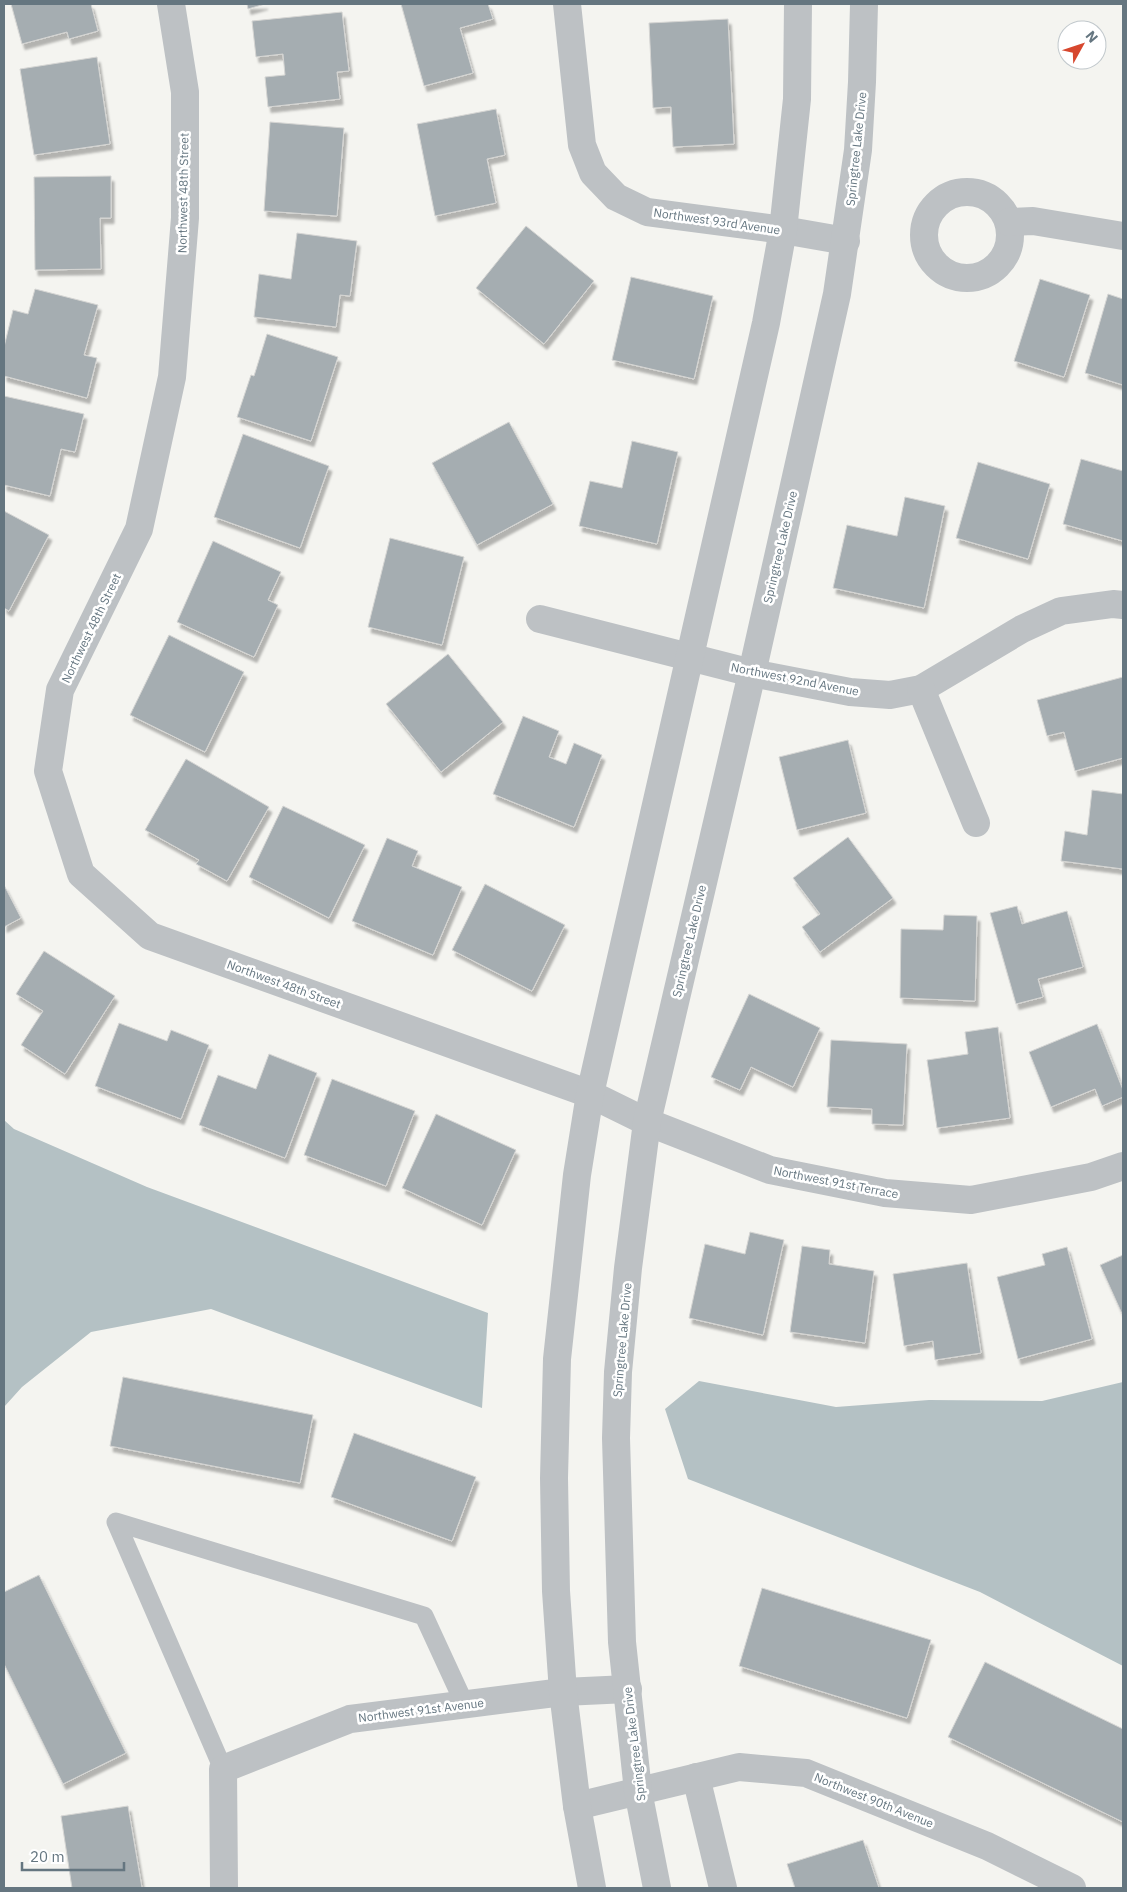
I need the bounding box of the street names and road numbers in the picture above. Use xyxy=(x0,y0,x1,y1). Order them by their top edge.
street label: Springtree Lake Drive xyxy=(843,91,870,207)
street label: Northwest 48th Street xyxy=(174,133,192,253)
street label: Northwest 93rd Avenue xyxy=(653,205,782,237)
street label: Springtree Lake Drive xyxy=(760,489,800,605)
street label: Northwest 48th Street xyxy=(58,571,124,685)
street label: Northwest 92nd Avenue xyxy=(730,659,861,699)
street label: Springtree Lake Drive xyxy=(669,883,709,999)
street label: Northwest 48th Street xyxy=(225,956,343,1012)
street label: Northwest 91st Terrace xyxy=(772,1163,900,1202)
street label: Springtree Lake Drive xyxy=(610,1282,635,1398)
street label: Springtree Lake Drive xyxy=(620,1686,648,1802)
street label: Northwest 91st Avenue xyxy=(357,1695,485,1725)
street label: Northwest 90th Avenue xyxy=(812,1769,936,1831)

